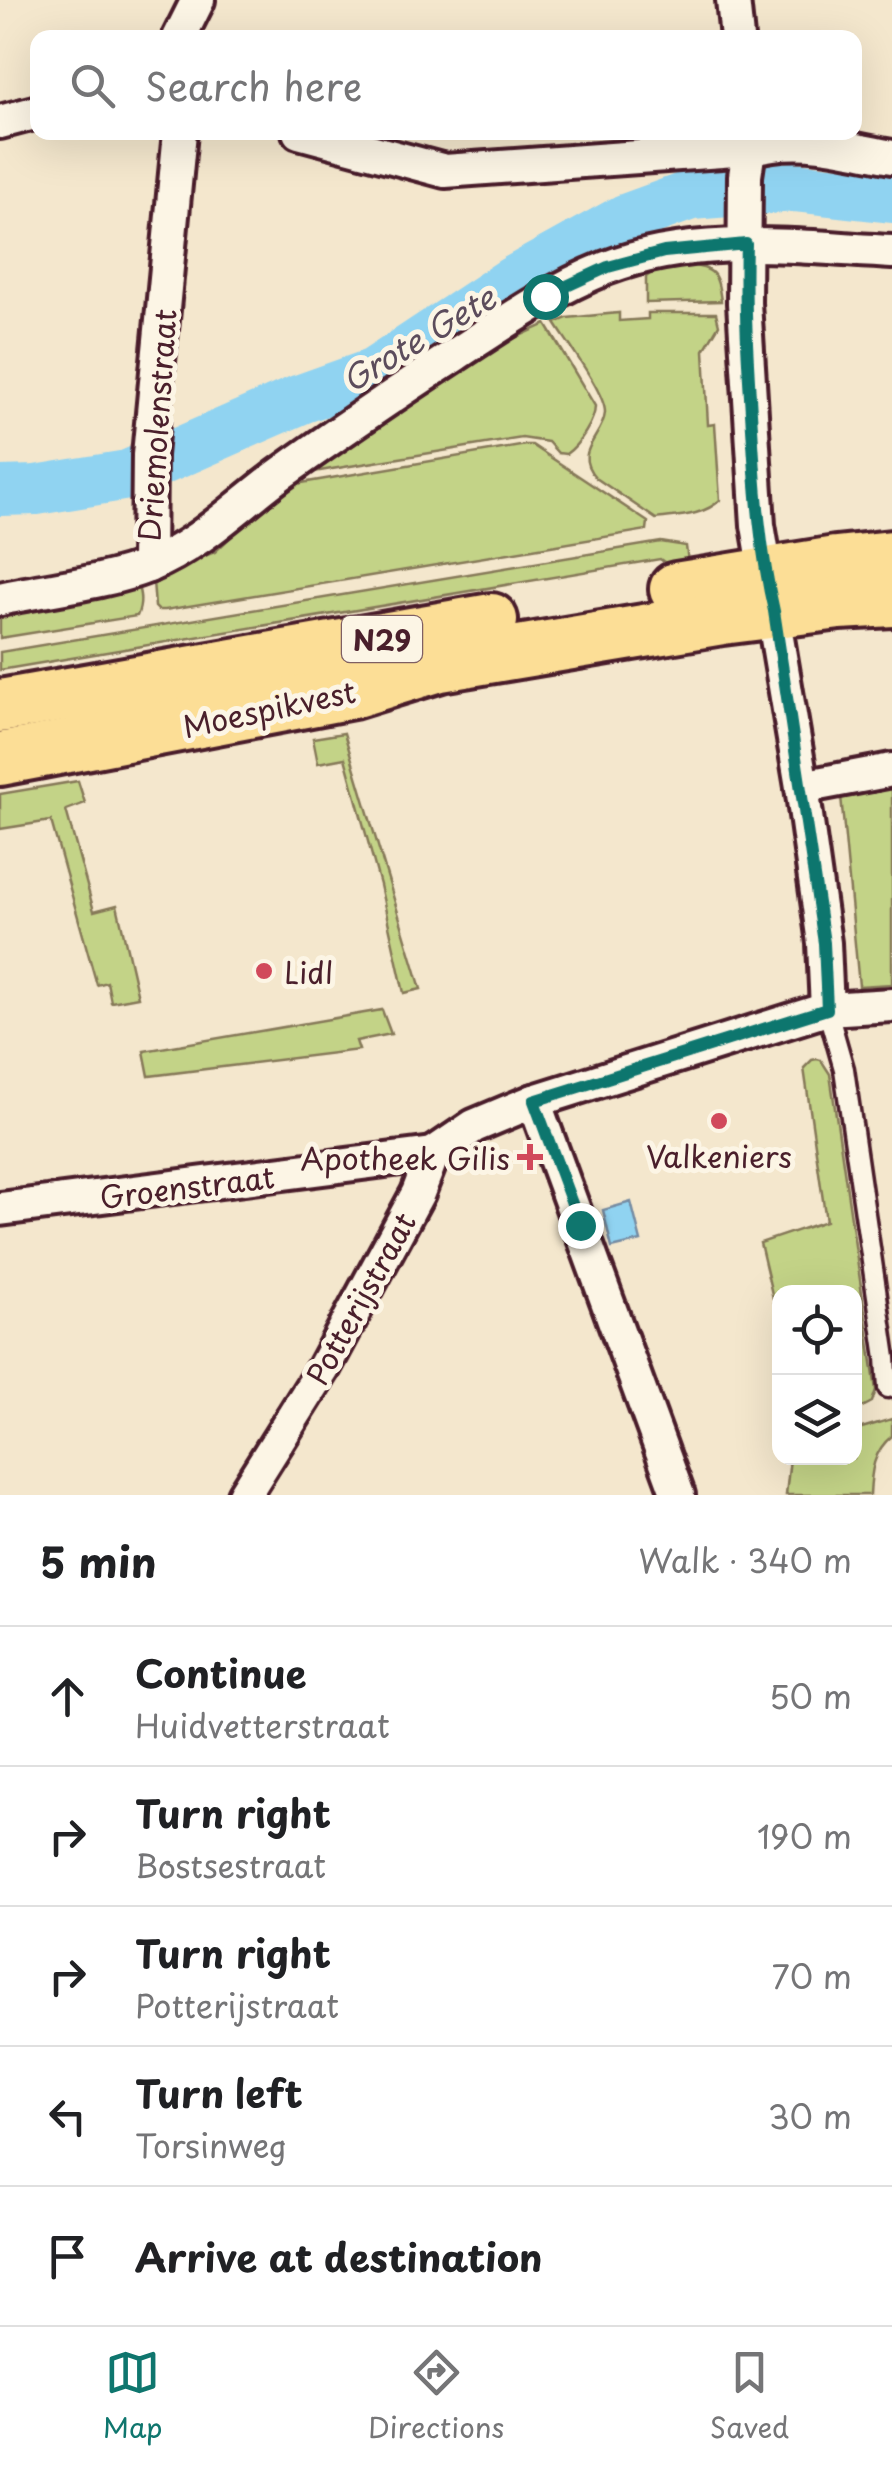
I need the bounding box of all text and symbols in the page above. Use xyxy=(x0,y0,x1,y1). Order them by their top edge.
search box xyxy=(30,30,862,140)
text: Search here xyxy=(145,57,362,114)
icon: search xyxy=(65,58,120,113)
water label: Grote Gete xyxy=(332,272,505,403)
route start xyxy=(523,274,569,320)
street label: Driemolenstraat xyxy=(125,307,187,543)
road number: N29 xyxy=(342,616,422,662)
street label: Moespikvest xyxy=(179,668,360,748)
place label: Lidl xyxy=(284,949,333,994)
marker: Lidl xyxy=(253,960,275,982)
marker: Valkeniers xyxy=(708,1110,730,1132)
place label: Valkeniers xyxy=(646,1133,792,1178)
place label: Apotheek Gilis xyxy=(300,1135,510,1180)
marker: Apotheek Gilis xyxy=(519,1146,541,1168)
street label: Groenstraat xyxy=(97,1153,277,1219)
street label: Potterijstraat xyxy=(294,1203,426,1393)
route end xyxy=(558,1203,604,1249)
map controls xyxy=(772,1285,862,1465)
button: locate xyxy=(772,1285,862,1375)
button: layers xyxy=(772,1375,862,1465)
text: 5 min xyxy=(40,1529,157,1592)
text: Walk · 340 m xyxy=(639,1536,852,1584)
text: Continue xyxy=(135,1644,306,1701)
icon: ahead xyxy=(40,1669,95,1724)
text: 50 m xyxy=(769,1672,852,1720)
text: Huidvetterstraat xyxy=(135,1701,390,1749)
text: Turn right xyxy=(135,1784,331,1841)
icon: right xyxy=(40,1809,95,1864)
text: 190 m xyxy=(757,1812,852,1860)
text: Bostsestraat xyxy=(135,1841,326,1889)
text: Turn right xyxy=(135,1924,331,1981)
icon: right xyxy=(40,1949,95,2004)
text: 70 m xyxy=(772,1952,852,2000)
text: Potterijstraat xyxy=(135,1981,339,2029)
text: Turn left xyxy=(135,2064,303,2121)
icon: left xyxy=(40,2089,95,2144)
text: 30 m xyxy=(768,2092,852,2140)
text: Torsinweg xyxy=(135,2121,287,2169)
text: Arrive at destination xyxy=(135,2228,543,2285)
icon: arrive xyxy=(40,2229,95,2284)
tab: Map xyxy=(103,2345,163,2448)
tab: Directions xyxy=(368,2345,504,2448)
tab: Saved xyxy=(710,2345,789,2448)

